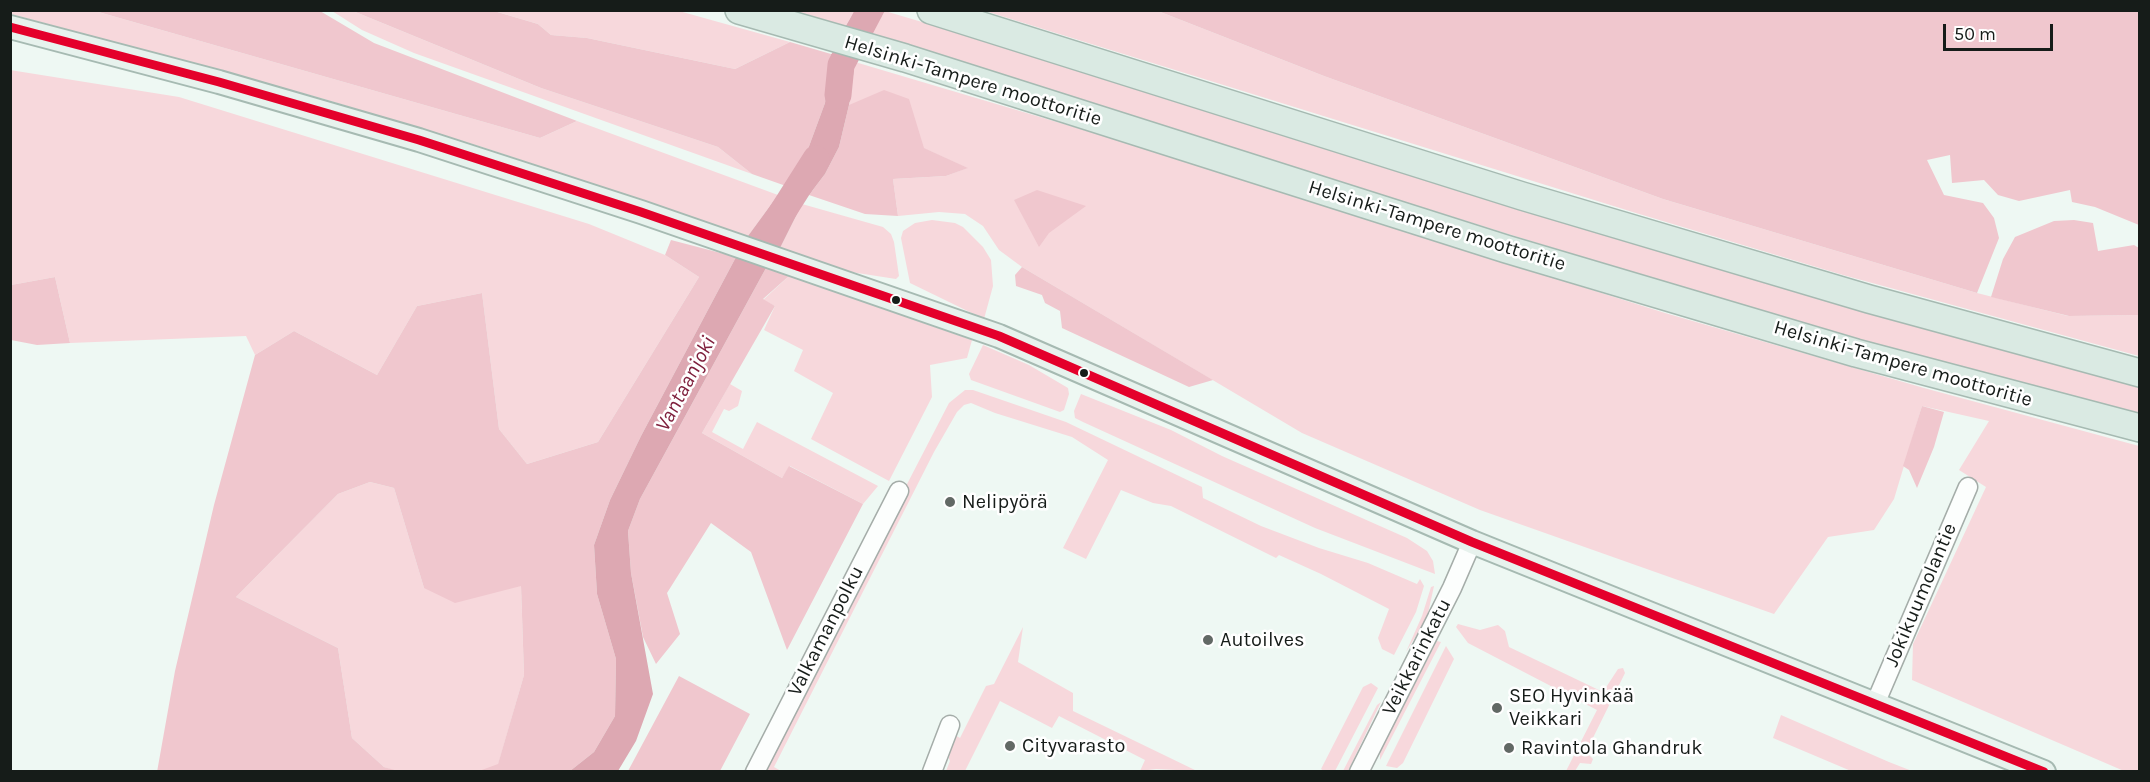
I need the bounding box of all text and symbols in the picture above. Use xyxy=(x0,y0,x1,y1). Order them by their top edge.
scale bar xyxy=(1946,12,2056,50)
text: 50 m xyxy=(1954,23,1996,45)
street label: Helsinki-Tampere moottoritie xyxy=(842,30,1104,132)
street label: Helsinki-Tampere moottoritie xyxy=(1306,175,1568,277)
unlabelled marker xyxy=(890,294,902,306)
street label: Helsinki-Tampere moottoritie xyxy=(1771,316,2035,412)
water label: Vantaanjoki xyxy=(650,332,722,436)
unlabelled marker xyxy=(1078,367,1090,379)
place label: Nelipyörä xyxy=(962,490,1048,514)
marker: Nelipyörä xyxy=(943,495,957,509)
street label: Jokikuumolantie xyxy=(1880,520,1962,670)
street label: Valkamanpolku xyxy=(783,562,869,700)
street label: Veikkarinkatu xyxy=(1377,595,1457,719)
place label: Autoilves xyxy=(1220,628,1304,652)
marker: Autoilves xyxy=(1201,633,1215,647)
place label: SEO Hyvinkää Veikkari xyxy=(1509,684,1634,731)
marker: SEO Hyvinkää Veikkari xyxy=(1490,701,1504,715)
place label: Cityvarasto xyxy=(1022,734,1125,758)
place label: Ravintola Ghandruk xyxy=(1521,736,1703,760)
marker: Cityvarasto xyxy=(1003,739,1017,753)
marker: Ravintola Ghandruk xyxy=(1502,741,1516,755)

